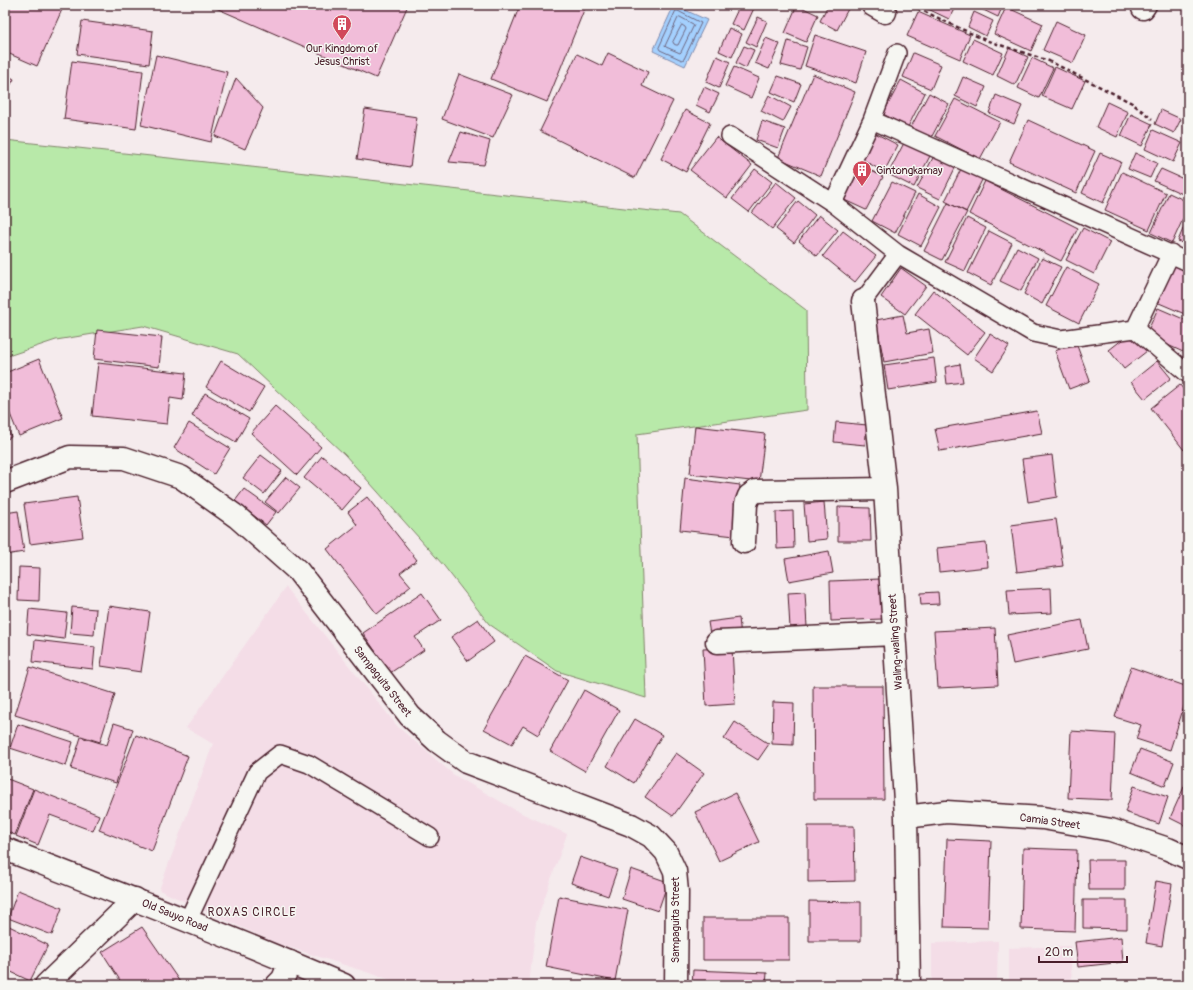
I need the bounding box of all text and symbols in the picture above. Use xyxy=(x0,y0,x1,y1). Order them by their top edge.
building icon: Our Kingdom of Jesus Christ xyxy=(331,13,353,41)
place label: Our Kingdom of Jesus Christ xyxy=(306,42,379,68)
building icon: Gintongkamay xyxy=(851,159,873,187)
place label: Gintongkamay xyxy=(876,164,943,177)
street label: Waling-waling Street xyxy=(886,593,905,691)
street label: Sampaguita Street xyxy=(351,643,415,720)
street label: Camia Street xyxy=(1019,811,1082,832)
street label: Sampaguita Street xyxy=(669,876,682,963)
street label: Old Sauyo Road xyxy=(140,896,210,935)
district label: ROXAS CIRCLE xyxy=(208,905,296,920)
scale bar xyxy=(1039,938,1127,964)
text: 20 m xyxy=(1045,945,1074,960)

